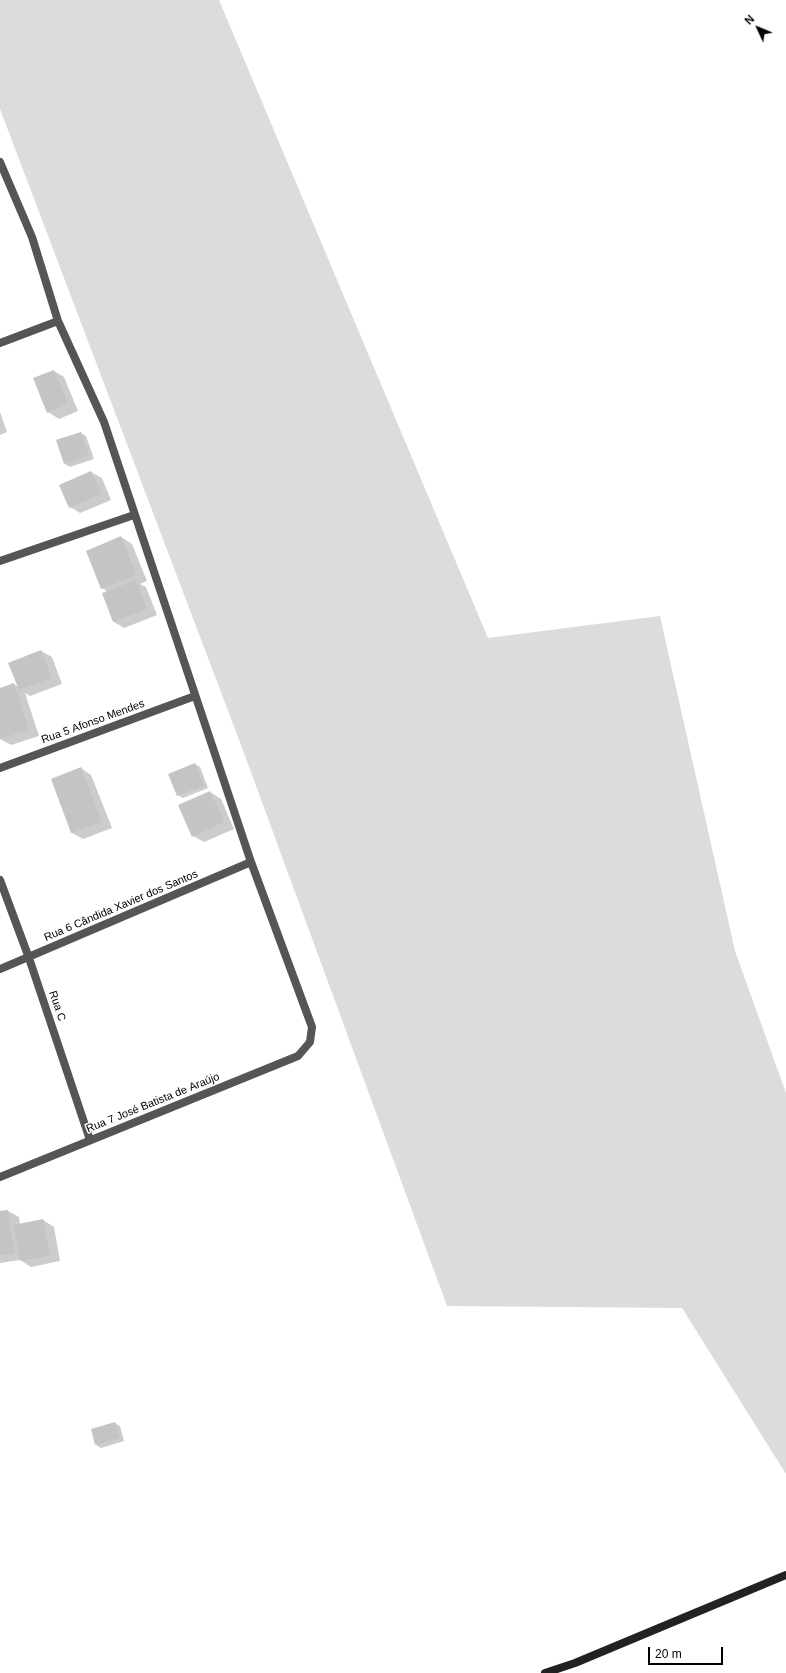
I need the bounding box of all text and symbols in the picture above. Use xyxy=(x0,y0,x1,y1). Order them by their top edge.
north arrow xyxy=(738,8,778,48)
text: N xyxy=(742,13,756,27)
street label: Rua 5 Afonso Mendes xyxy=(40,697,146,747)
street label: Rua 6 Cândida Xavier dos Santos xyxy=(42,868,200,944)
street label: Rua C xyxy=(46,989,68,1023)
street label: Rua 7 José Batista de Araújo xyxy=(84,1070,222,1136)
scale bar xyxy=(650,1639,725,1665)
text: 20 m xyxy=(655,1647,682,1661)

